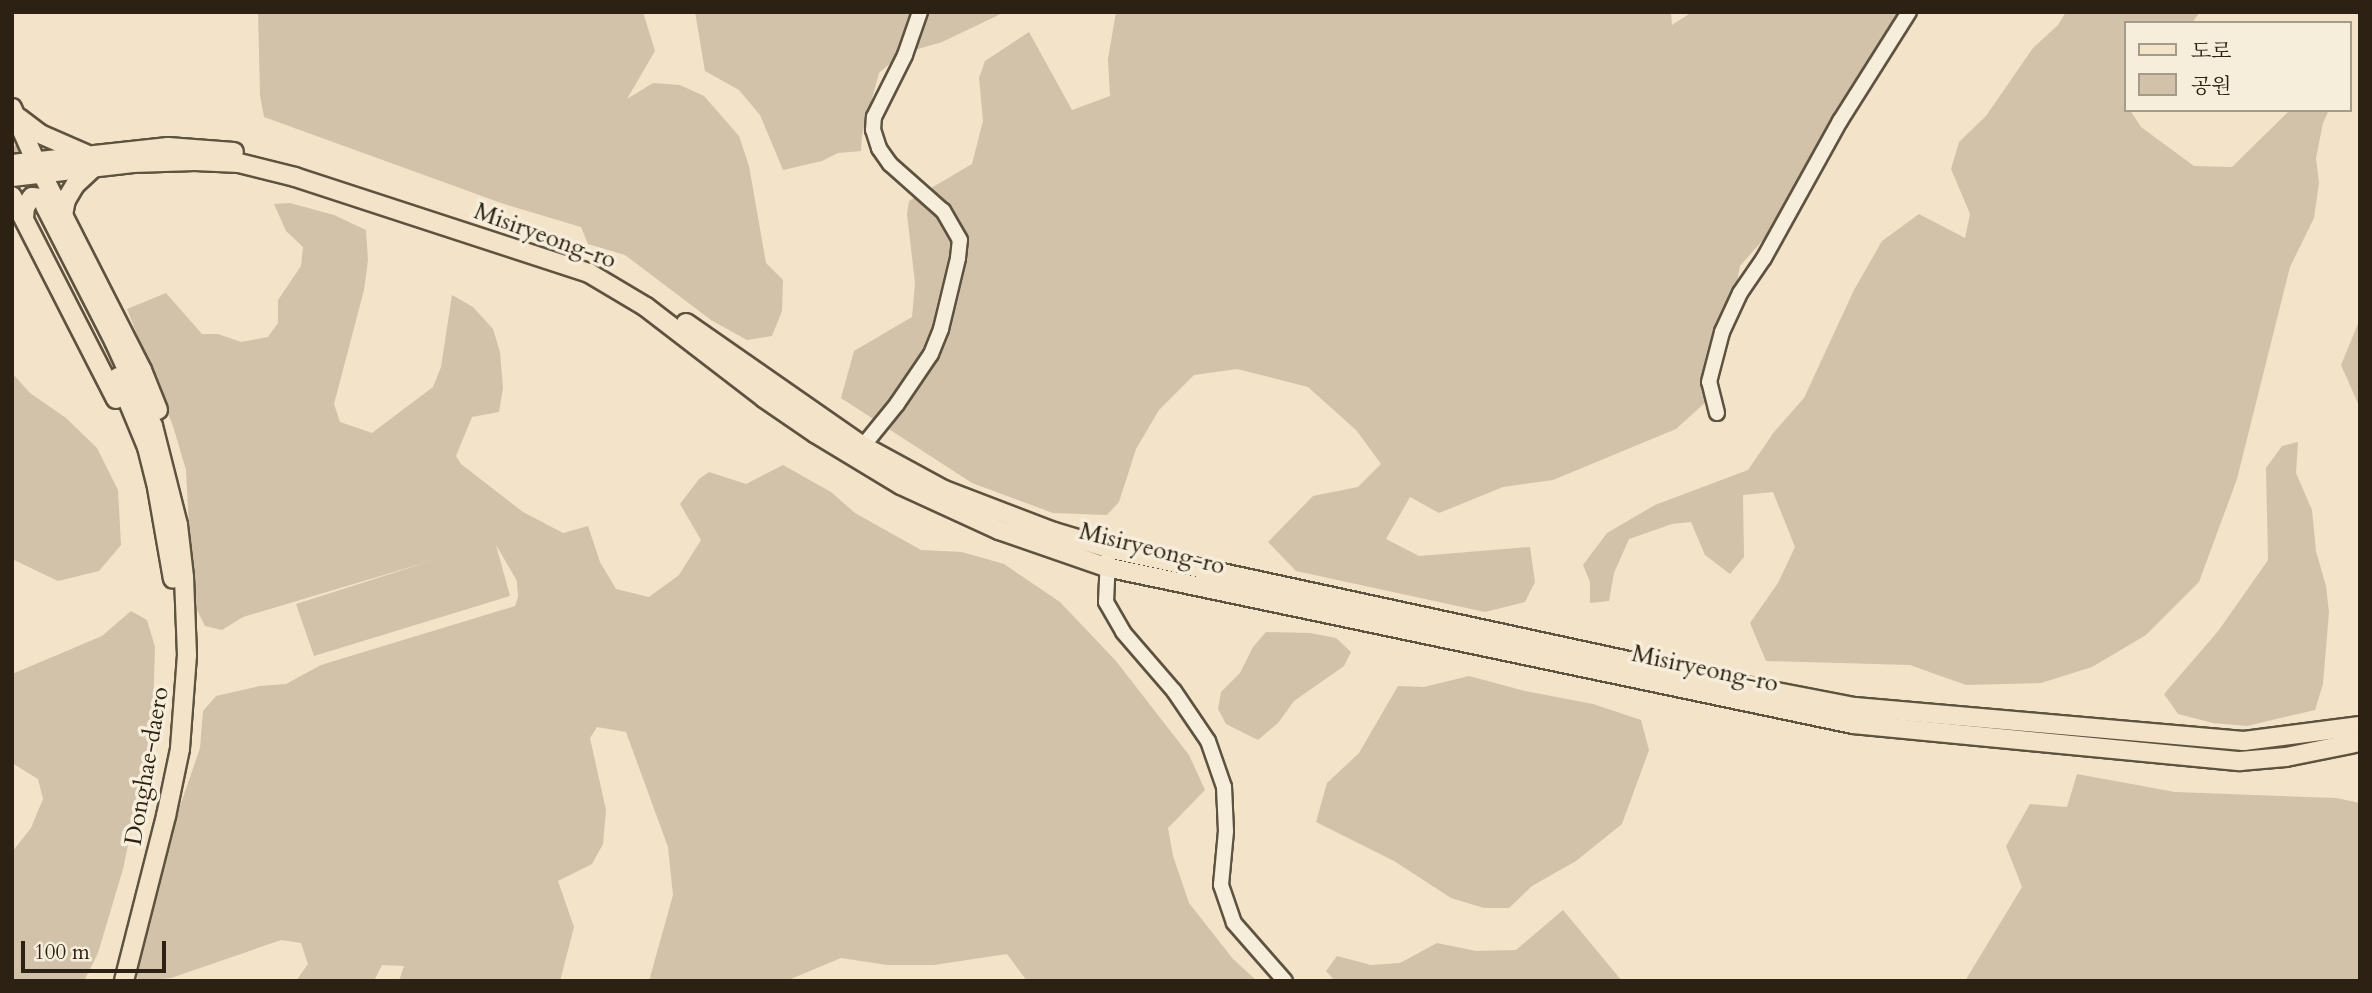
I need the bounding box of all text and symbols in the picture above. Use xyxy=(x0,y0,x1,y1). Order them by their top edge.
legend xyxy=(2124,21,2351,112)
text: 도로 xyxy=(2191,37,2232,66)
text: 공원 xyxy=(2191,72,2232,101)
street label: Misiryeong-ro xyxy=(470,197,620,275)
street label: Misiryeong-ro xyxy=(1076,517,1228,581)
street label: Misiryeong-ro xyxy=(1629,639,1781,699)
street label: Donghae-daero xyxy=(119,684,175,848)
scale bar xyxy=(24,926,170,970)
text: 100 m xyxy=(34,938,90,967)

